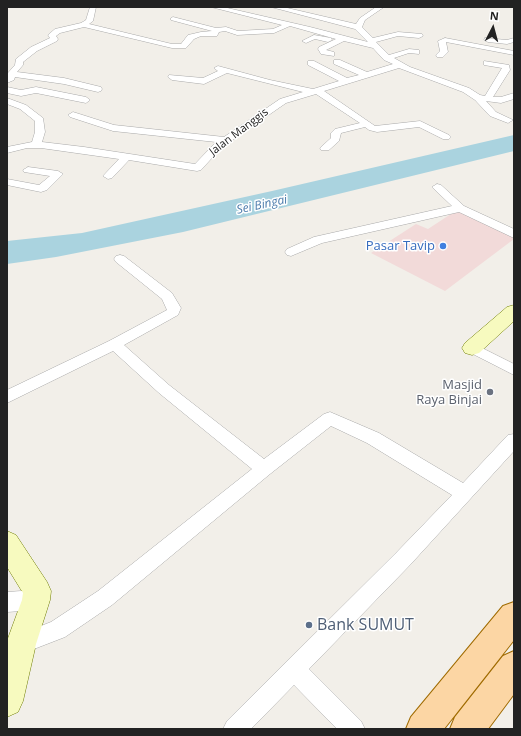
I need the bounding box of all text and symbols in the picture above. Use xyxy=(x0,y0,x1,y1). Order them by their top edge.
north arrow xyxy=(473,8,513,48)
text: N xyxy=(489,8,500,23)
street label: Jalan Manggis xyxy=(207,106,271,158)
water label: Sei Bingai xyxy=(235,193,289,217)
place label: Pasar Tavip xyxy=(366,238,435,254)
marker: Pasar Tavip xyxy=(438,241,448,251)
place label: Masjid Raya Binjai xyxy=(416,377,482,408)
marker: Masjid Raya Binjai xyxy=(485,387,495,397)
place label: Bank SUMUT xyxy=(317,615,414,635)
marker: Bank SUMUT xyxy=(304,620,314,630)

